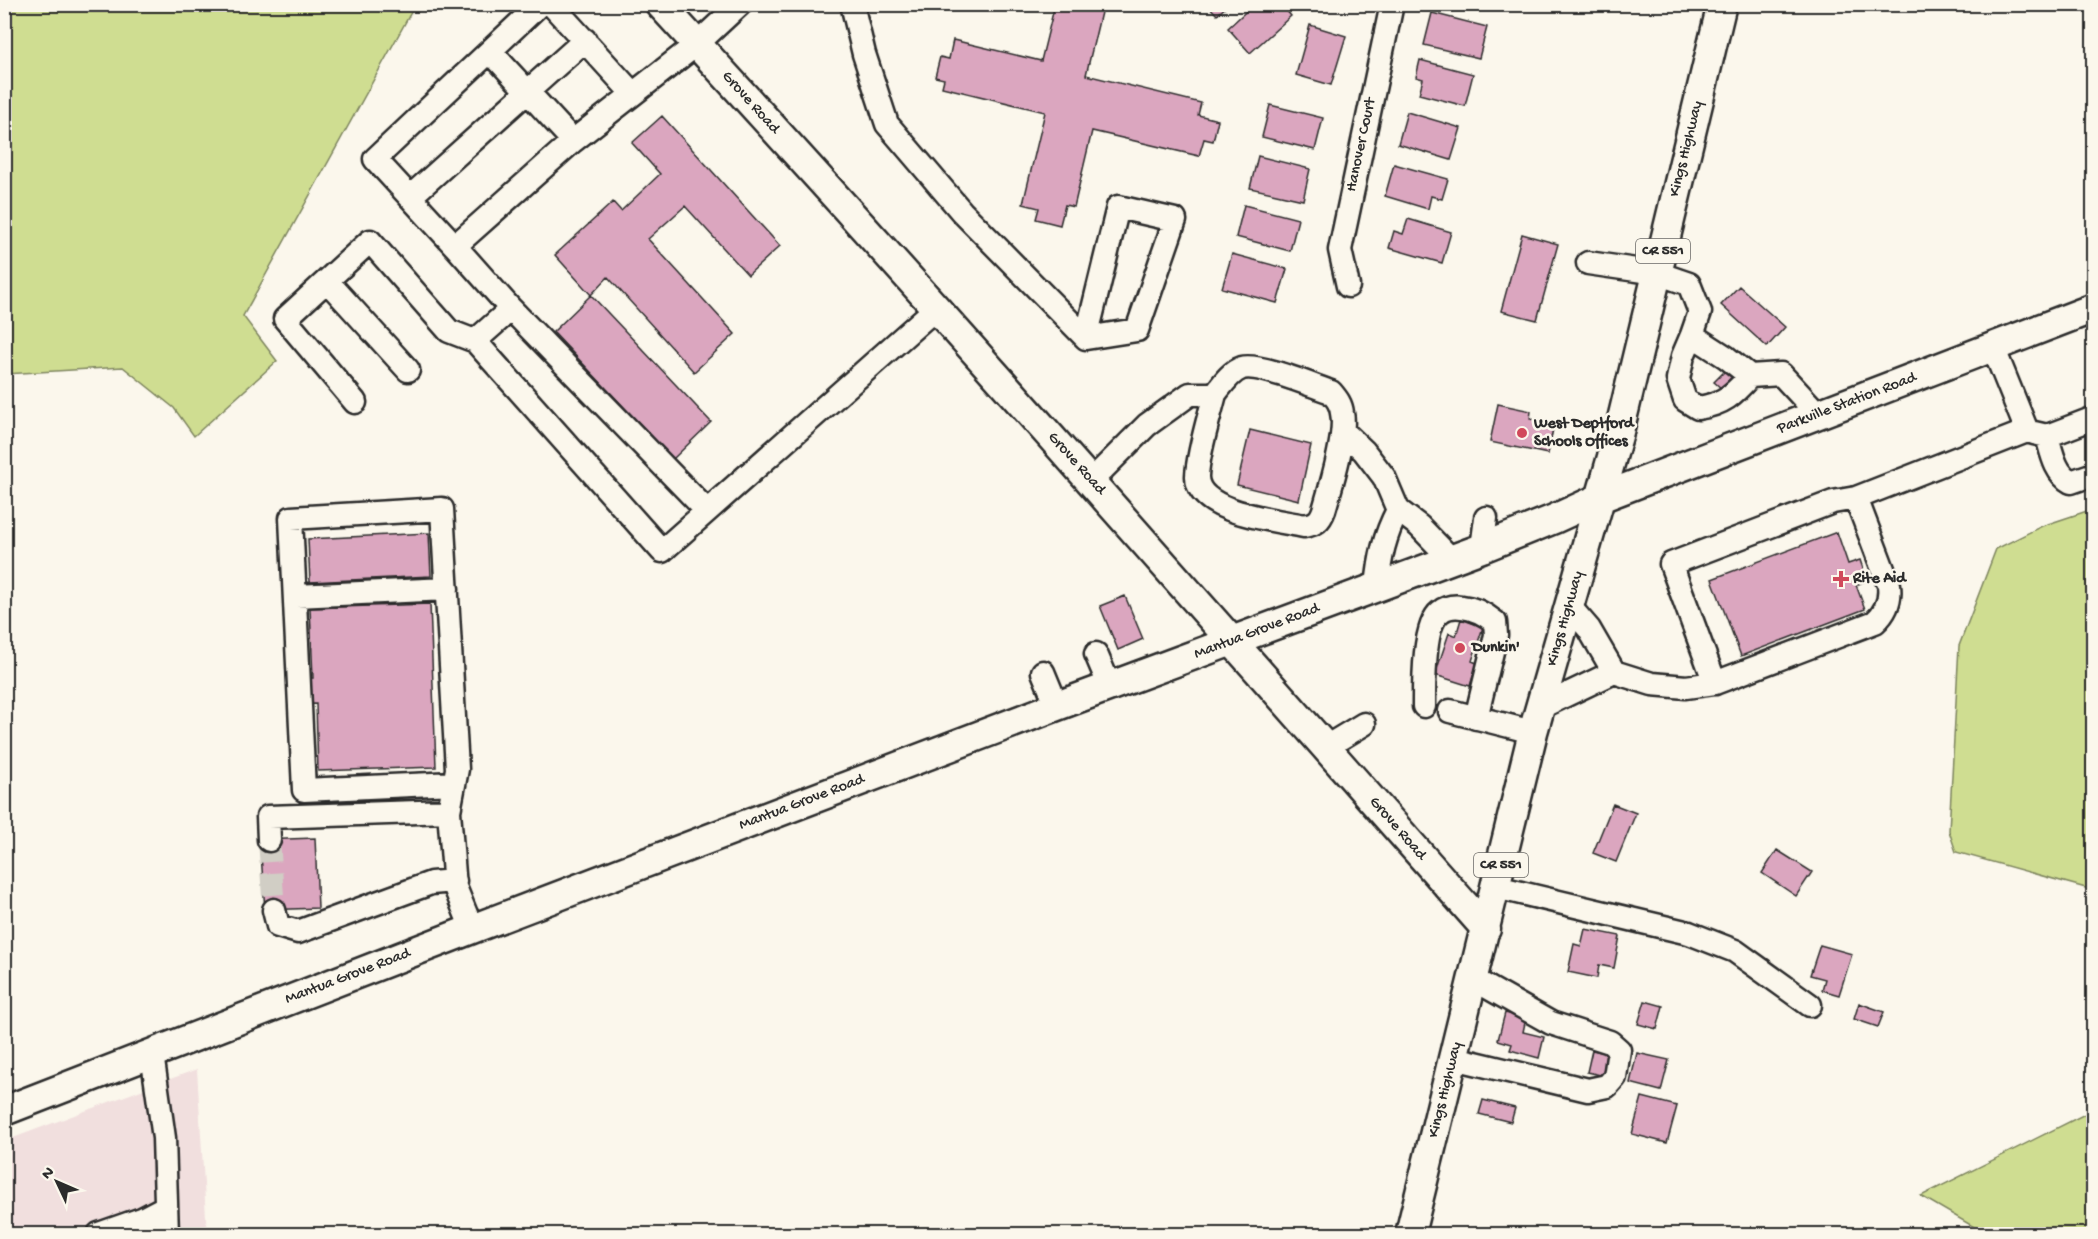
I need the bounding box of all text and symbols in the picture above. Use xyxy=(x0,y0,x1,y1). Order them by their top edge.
street label: Grove Road xyxy=(717,68,784,140)
street label: Hanover Court xyxy=(1343,95,1382,194)
street label: Kings Highway xyxy=(1666,99,1708,199)
road number: CR 551 xyxy=(1636,239,1690,263)
street label: Parkville Station Road xyxy=(1774,368,1921,440)
place label: West Deptford Schools Offices xyxy=(1533,414,1635,452)
marker: West Deptford Schools Offices xyxy=(1515,426,1529,440)
street label: Grove Road xyxy=(1043,429,1110,501)
street label: Kings Highway xyxy=(1543,569,1589,669)
place label: Rite Aid xyxy=(1852,570,1907,589)
marker: Rite Aid xyxy=(1834,572,1848,586)
street label: Mantua Grove Road xyxy=(1192,599,1324,665)
place label: Dunkin' xyxy=(1470,639,1520,658)
marker: Dunkin' xyxy=(1453,641,1467,655)
street label: Mantua Grove Road xyxy=(737,770,869,836)
street label: Grove Road xyxy=(1364,793,1431,866)
road number: CR 551 xyxy=(1474,853,1528,877)
street label: Mantua Grove Road xyxy=(283,944,415,1010)
street label: Kings Highway xyxy=(1425,1040,1467,1140)
north arrow xyxy=(27,1152,87,1212)
text: N xyxy=(38,1163,60,1184)

